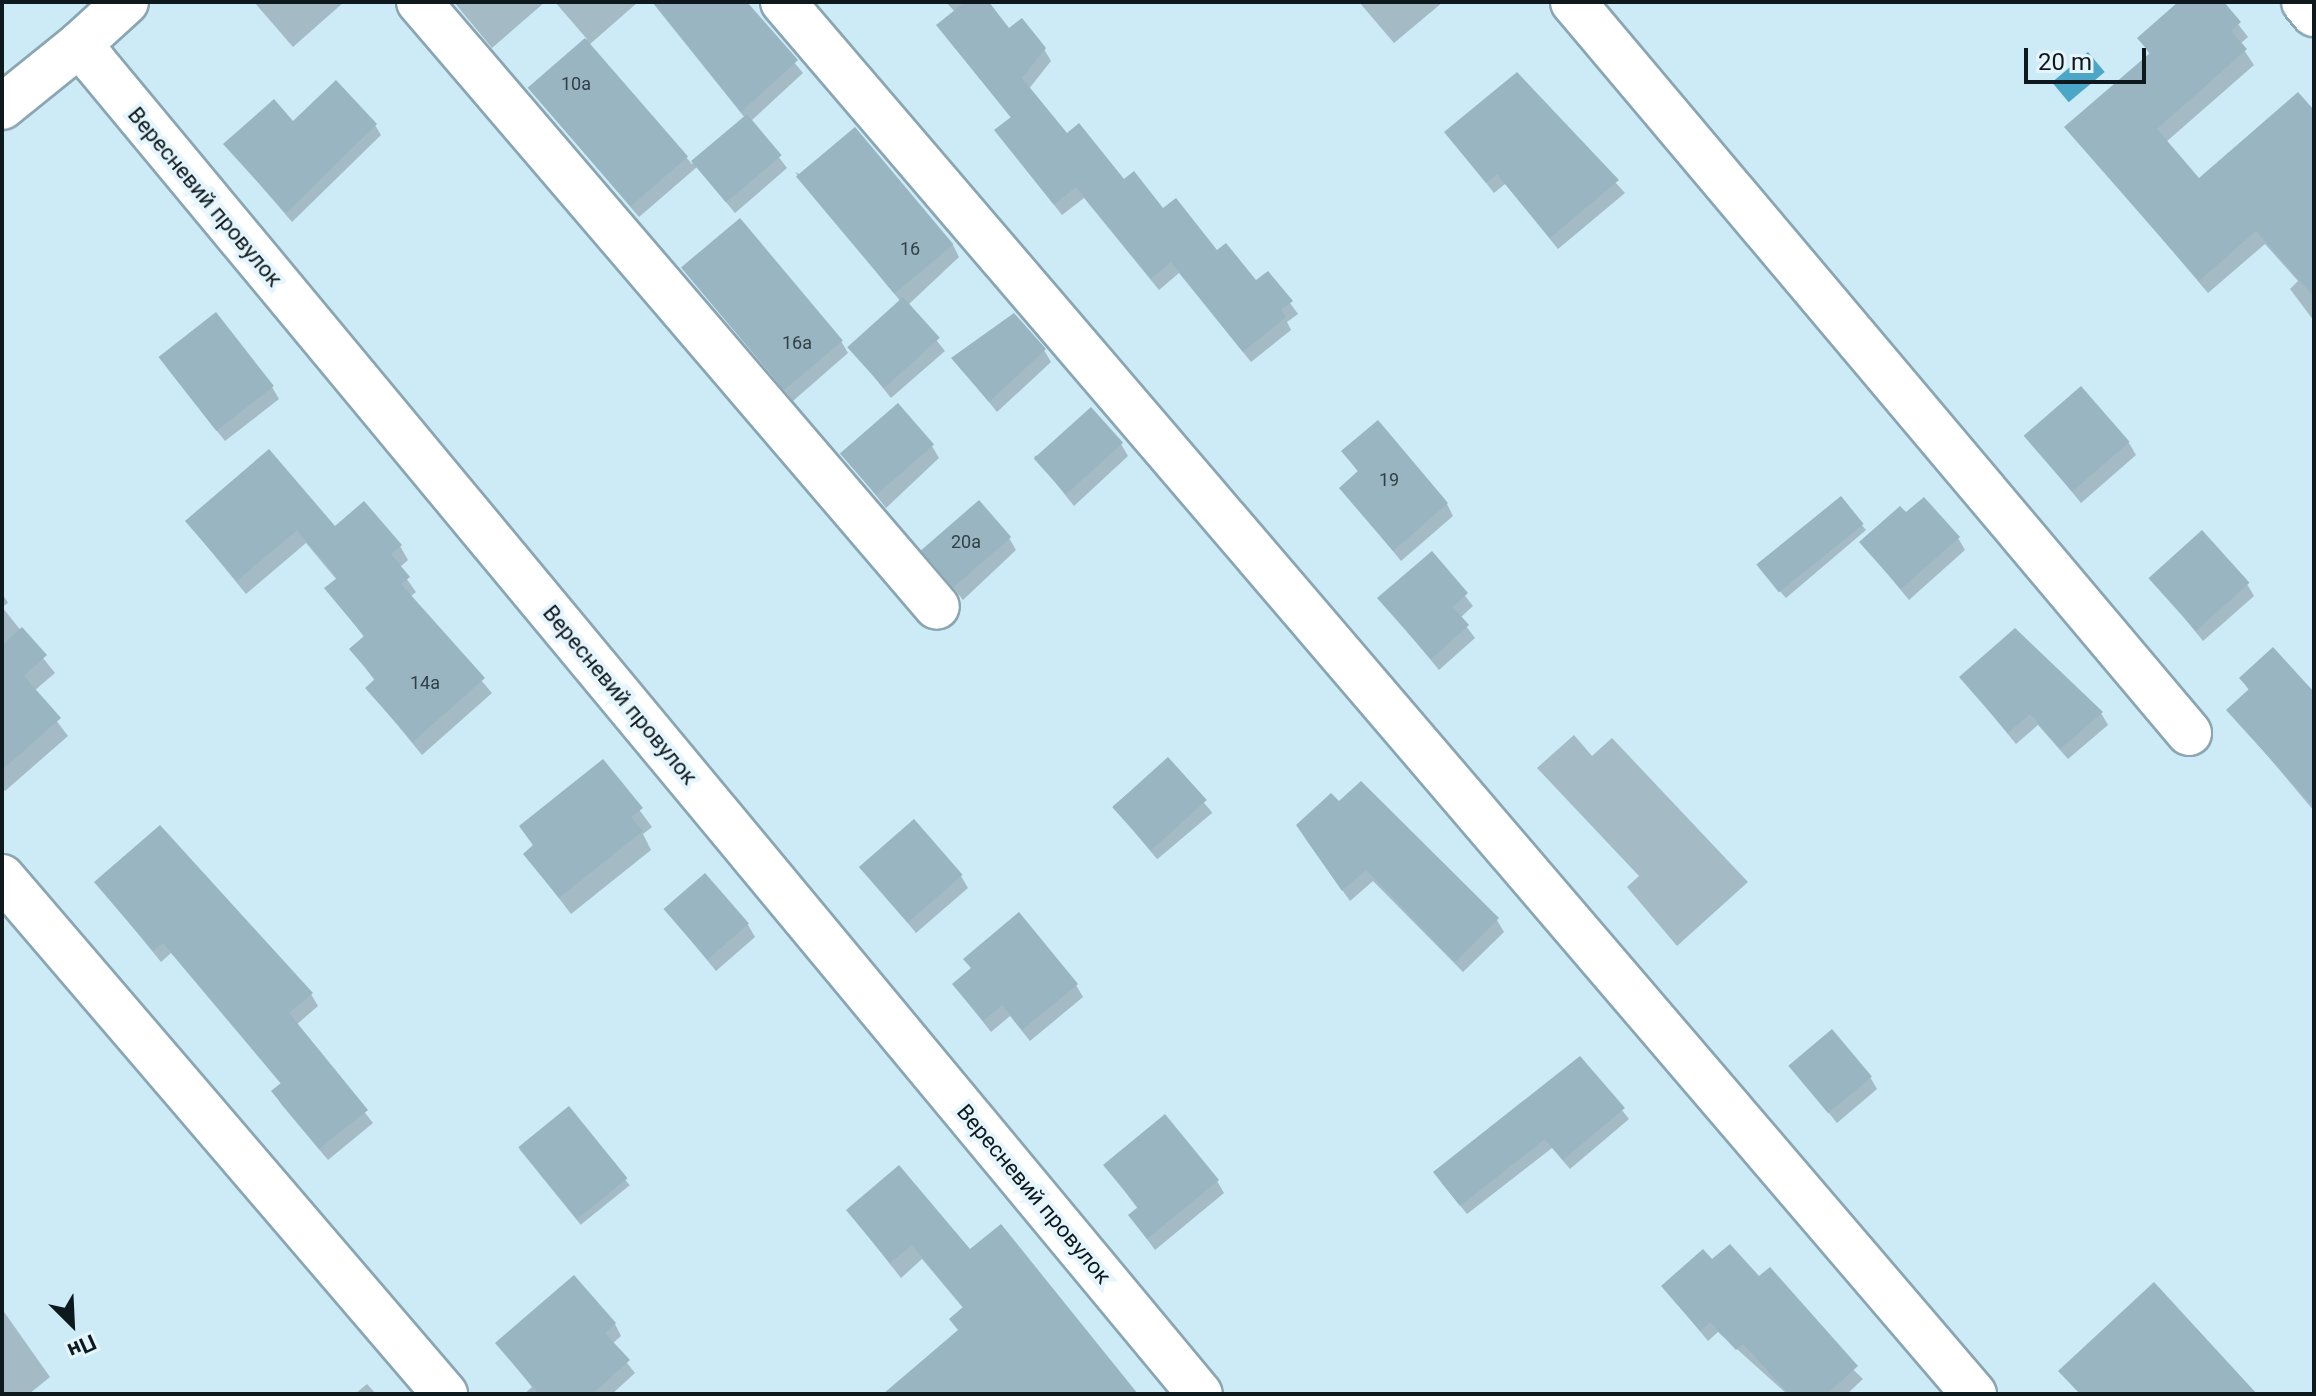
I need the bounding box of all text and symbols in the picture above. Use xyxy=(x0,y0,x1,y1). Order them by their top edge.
scale bar xyxy=(2028,32,2150,82)
text: 20 m xyxy=(2038,48,2092,76)
house number: 10а xyxy=(561,73,591,95)
street label: Вересневий провулок xyxy=(122,102,288,292)
house number: 16 xyxy=(900,238,920,260)
house number: 16а xyxy=(782,332,812,354)
house number: 19 xyxy=(1379,469,1399,491)
house number: 20а xyxy=(951,531,981,553)
street label: Вересневий провулок xyxy=(537,600,703,790)
house number: 14а xyxy=(410,672,440,694)
street label: Вересневий провулок xyxy=(951,1099,1117,1289)
north arrow xyxy=(32,1284,112,1364)
text: Пн xyxy=(64,1329,100,1363)

